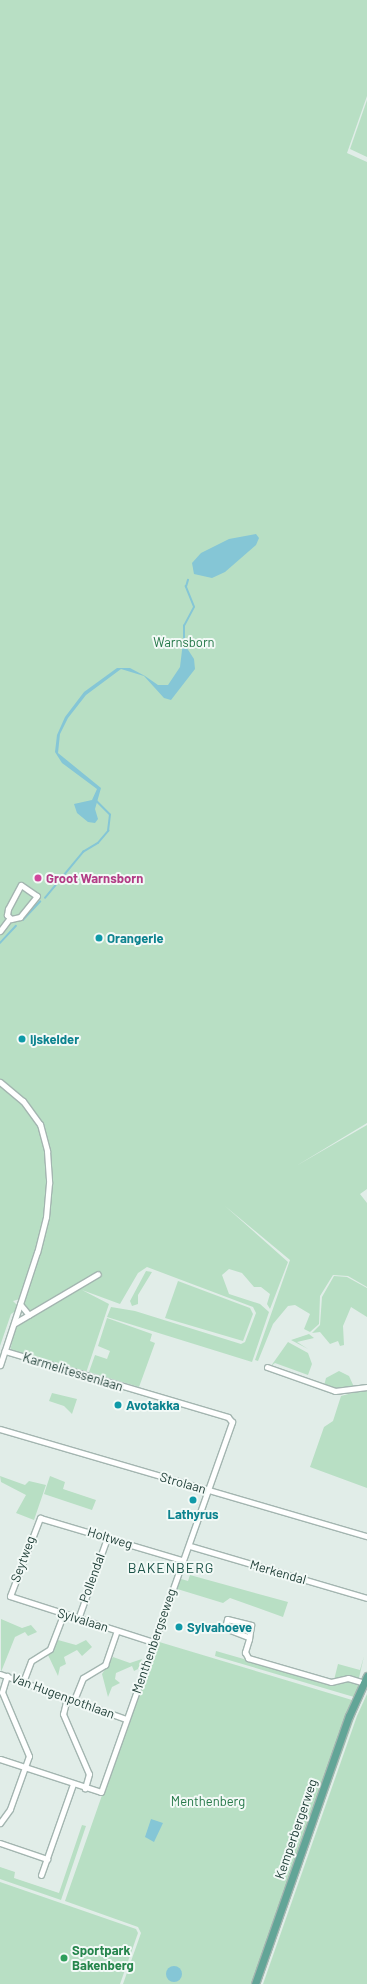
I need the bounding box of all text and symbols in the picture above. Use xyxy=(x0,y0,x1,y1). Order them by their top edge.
park label: Warnsborn xyxy=(153,634,215,650)
place label: Groot Warnsborn xyxy=(46,870,143,886)
marker: Groot Warnsborn xyxy=(33,873,43,883)
place label: Orangerie xyxy=(107,930,164,946)
marker: Orangerie xyxy=(94,933,104,943)
place label: ijskelder xyxy=(30,1031,79,1047)
marker: ijskelder xyxy=(17,1034,27,1044)
street label: Karmelitessenlaan xyxy=(21,1349,125,1395)
place label: Avotakka xyxy=(126,1397,180,1413)
marker: Avotakka xyxy=(113,1400,123,1410)
street label: Strolaan xyxy=(158,1469,208,1497)
marker: Lathyrus xyxy=(188,1495,198,1505)
place label: Lathyrus xyxy=(167,1506,219,1522)
street label: Holtweg xyxy=(86,1524,134,1552)
street label: Seytweg xyxy=(7,1534,39,1584)
street label: Pollendal xyxy=(76,1551,108,1605)
street label: Merkendal xyxy=(248,1557,308,1587)
district label: BAKENBERG xyxy=(128,1560,214,1576)
street label: Menthenbergseweg xyxy=(129,1586,179,1696)
street label: Sylvalaan xyxy=(56,1605,110,1635)
place label: Sylvahoeve xyxy=(187,1619,252,1635)
marker: Sylvahoeve xyxy=(174,1622,184,1632)
street label: Van Hugenpothlaan xyxy=(9,1670,117,1722)
street label: Kemperbergerweg xyxy=(272,1777,320,1881)
park label: Menthenberg xyxy=(171,1793,245,1809)
place label: Sportpark Bakenberg xyxy=(72,1943,134,1974)
marker: Sportpark Bakenberg xyxy=(59,1953,69,1963)

